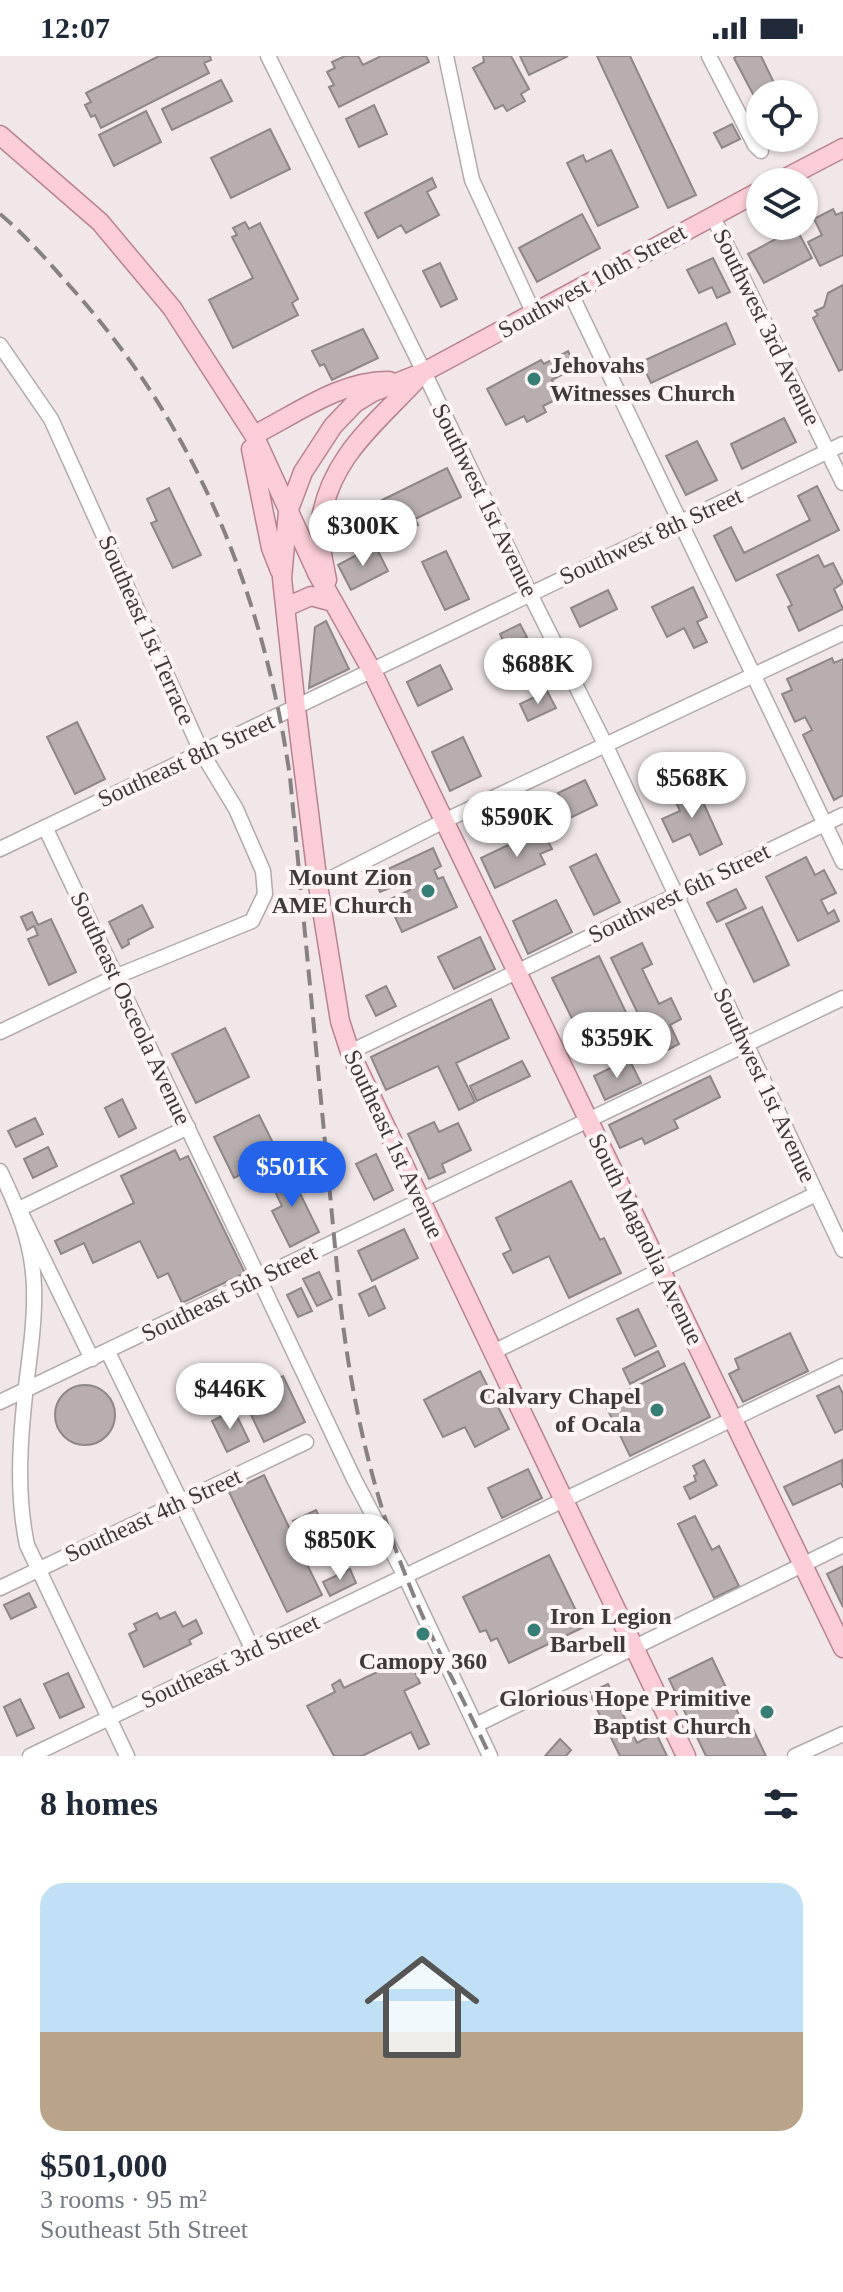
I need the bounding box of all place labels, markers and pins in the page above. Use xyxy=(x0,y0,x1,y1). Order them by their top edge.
place label: Jehovahs Witnesses Church xyxy=(550,352,735,406)
marker: Jehovahs Witnesses Church xyxy=(525,370,543,388)
pin: $300K xyxy=(307,500,419,568)
pin: $688K xyxy=(482,638,594,706)
pin: $568K xyxy=(636,752,748,820)
pin: $590K xyxy=(461,791,573,859)
place label: Mount Zion AME Church xyxy=(272,864,412,918)
marker: Mount Zion AME Church xyxy=(419,882,437,900)
pin: $359K xyxy=(561,1012,673,1080)
pin: $501K xyxy=(236,1141,348,1209)
pin: $446K xyxy=(174,1363,286,1431)
place label: Calvary Chapel of Ocala xyxy=(479,1383,641,1437)
marker: Calvary Chapel of Ocala xyxy=(648,1401,666,1419)
pin: $850K xyxy=(284,1514,396,1582)
place label: Iron Legion Barbell xyxy=(550,1603,672,1657)
marker: Iron Legion Barbell xyxy=(525,1621,543,1639)
marker: Camopy 360 xyxy=(414,1625,432,1643)
place label: Camopy 360 xyxy=(359,1648,487,1674)
place label: Glorious Hope Primitive Baptist Church xyxy=(499,1685,751,1739)
marker: Glorious Hope Primitive Baptist Church xyxy=(758,1703,776,1721)

